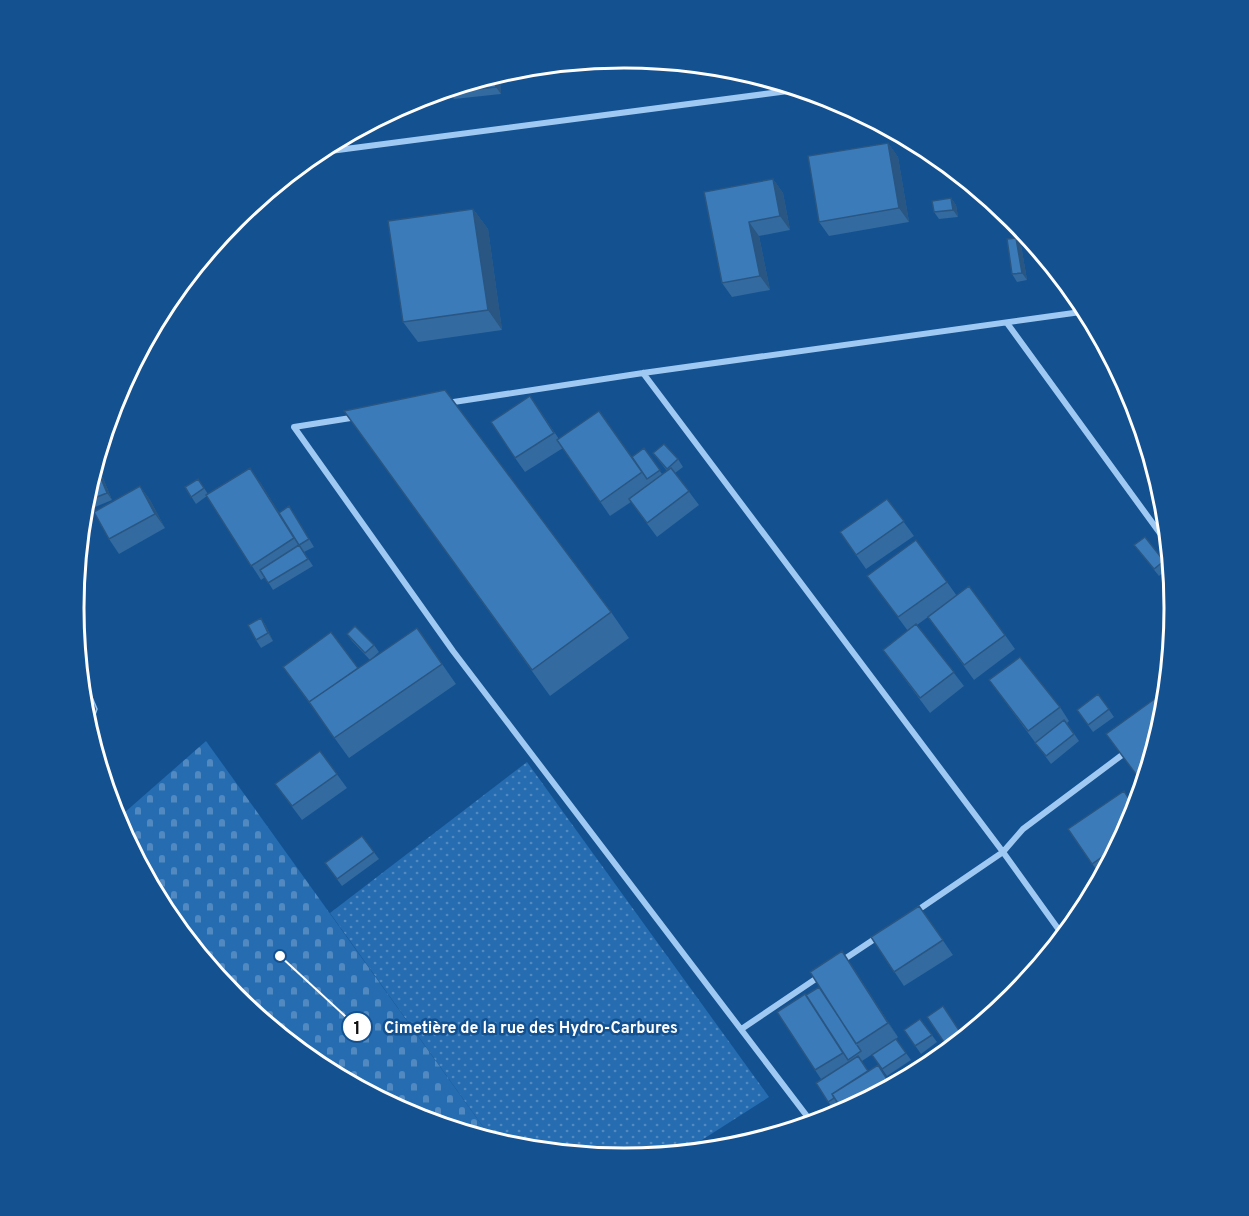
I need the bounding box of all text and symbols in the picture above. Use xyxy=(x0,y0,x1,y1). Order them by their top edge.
callout: Cimetière de la rue des Hydro-Carbures xyxy=(342,1010,690,1044)
text: 1 xyxy=(353,1018,361,1041)
text: Cimetière de la rue des Hydro-Carbures xyxy=(384,1019,678,1039)

